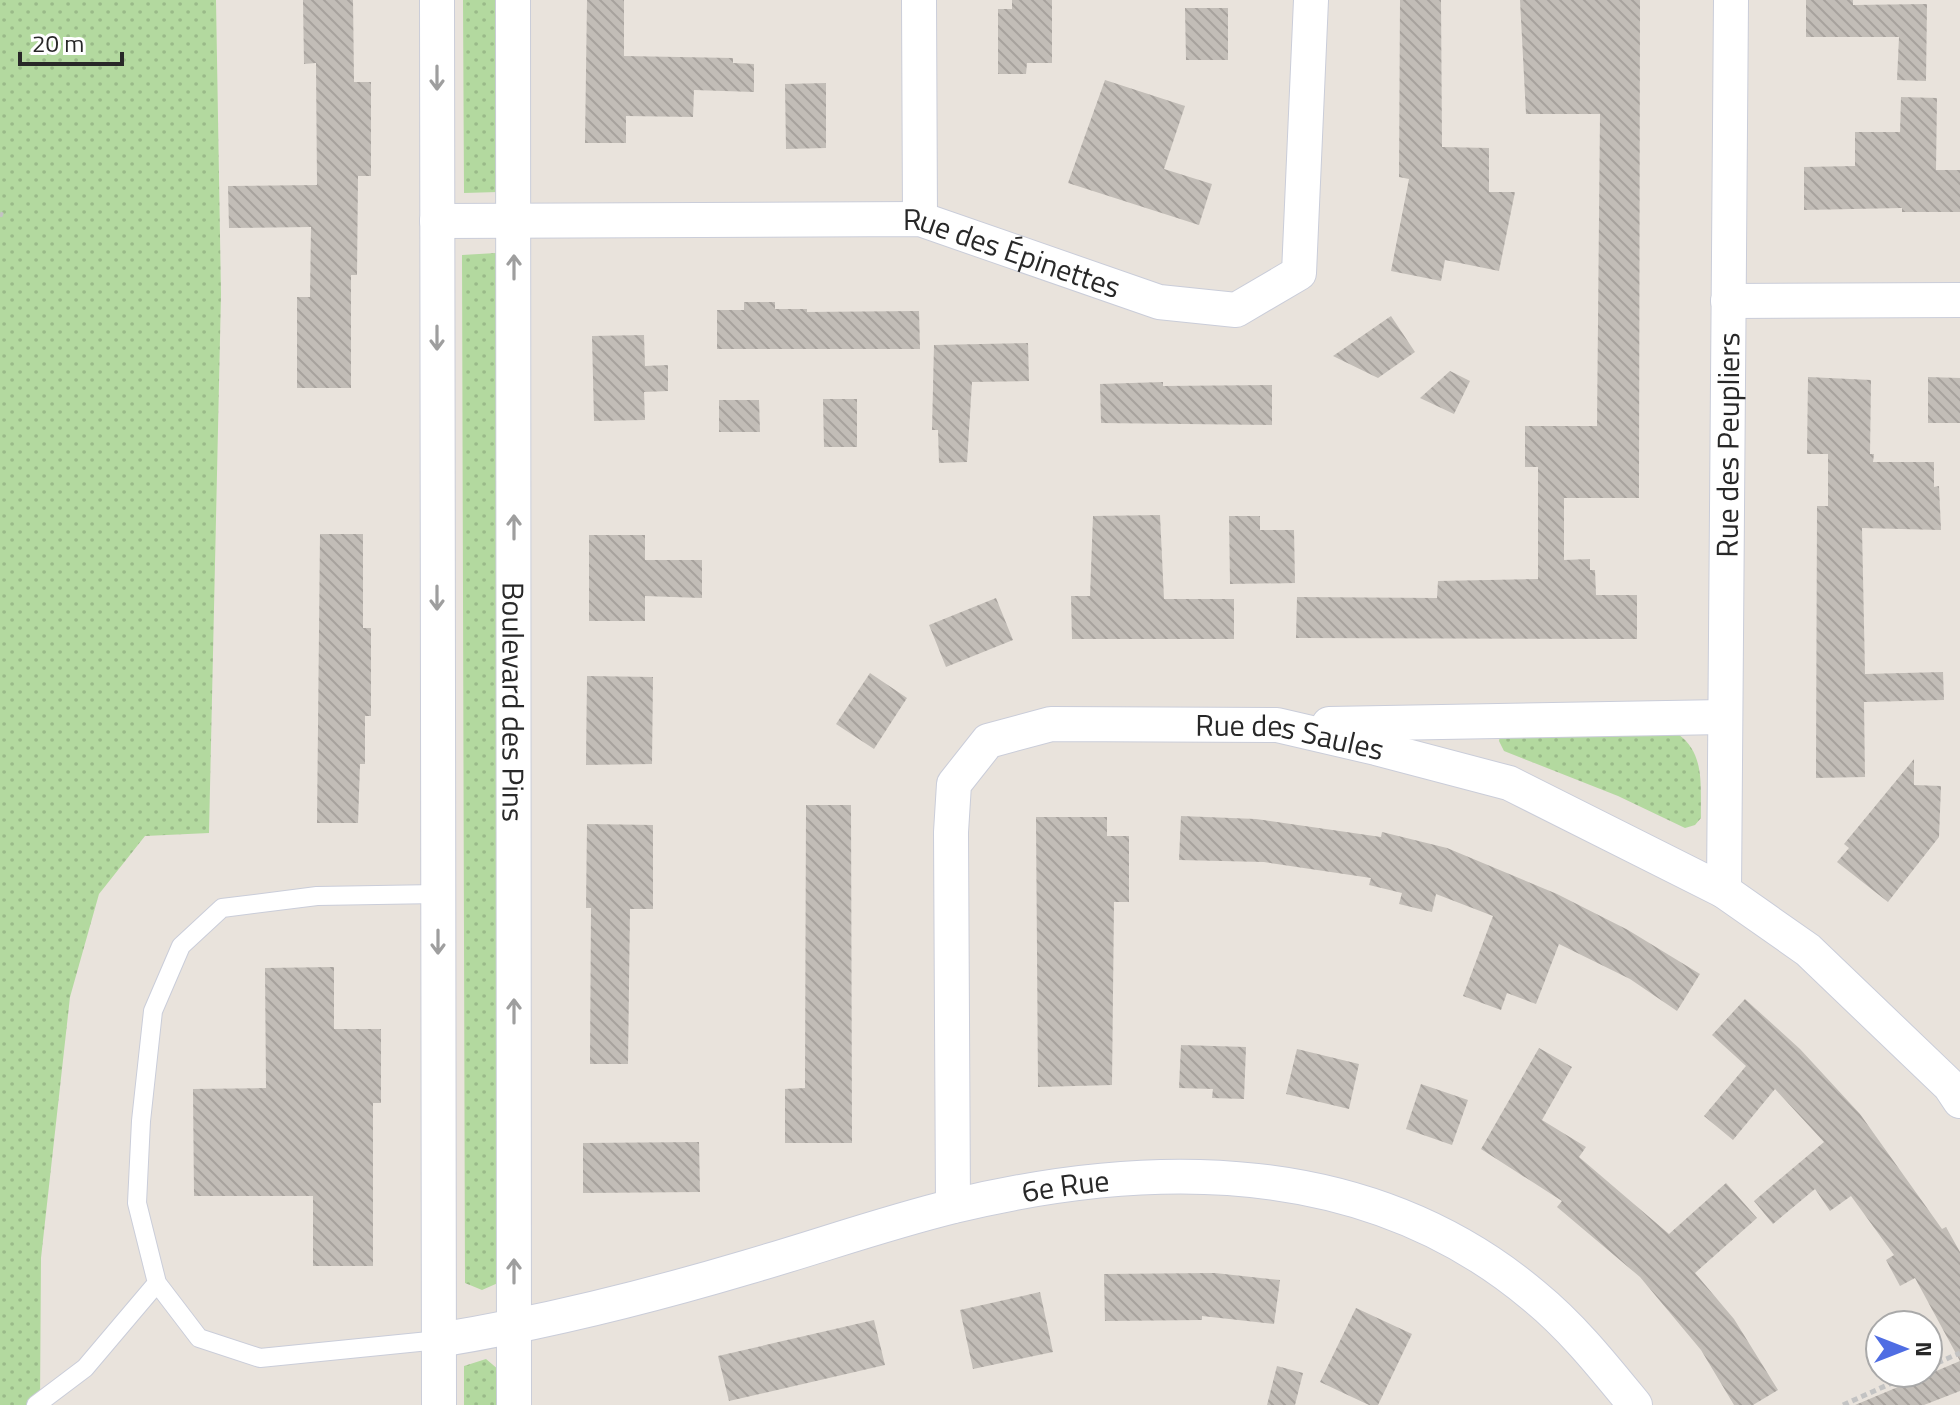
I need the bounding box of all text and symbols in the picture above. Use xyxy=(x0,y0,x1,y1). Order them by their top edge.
scale bar xyxy=(20,16,122,66)
text: 20 m xyxy=(32,25,84,61)
one-way arrow xyxy=(429,64,445,91)
street label: Rue des Épinettes xyxy=(903,196,1127,310)
one-way arrow xyxy=(506,254,522,281)
one-way arrow xyxy=(429,324,445,351)
street label: Rue des Peupliers xyxy=(1704,332,1751,558)
one-way arrow xyxy=(506,514,522,541)
street label: Boulevard des Pins xyxy=(490,582,537,822)
one-way arrow xyxy=(429,584,445,611)
street label: Rue des Saules xyxy=(1195,702,1389,772)
one-way arrow xyxy=(430,928,446,955)
one-way arrow xyxy=(506,998,522,1025)
street label: 6e Rue xyxy=(1018,1157,1111,1214)
one-way arrow xyxy=(506,1258,522,1285)
north arrow xyxy=(1864,1309,1944,1389)
text: N xyxy=(1907,1341,1941,1357)

